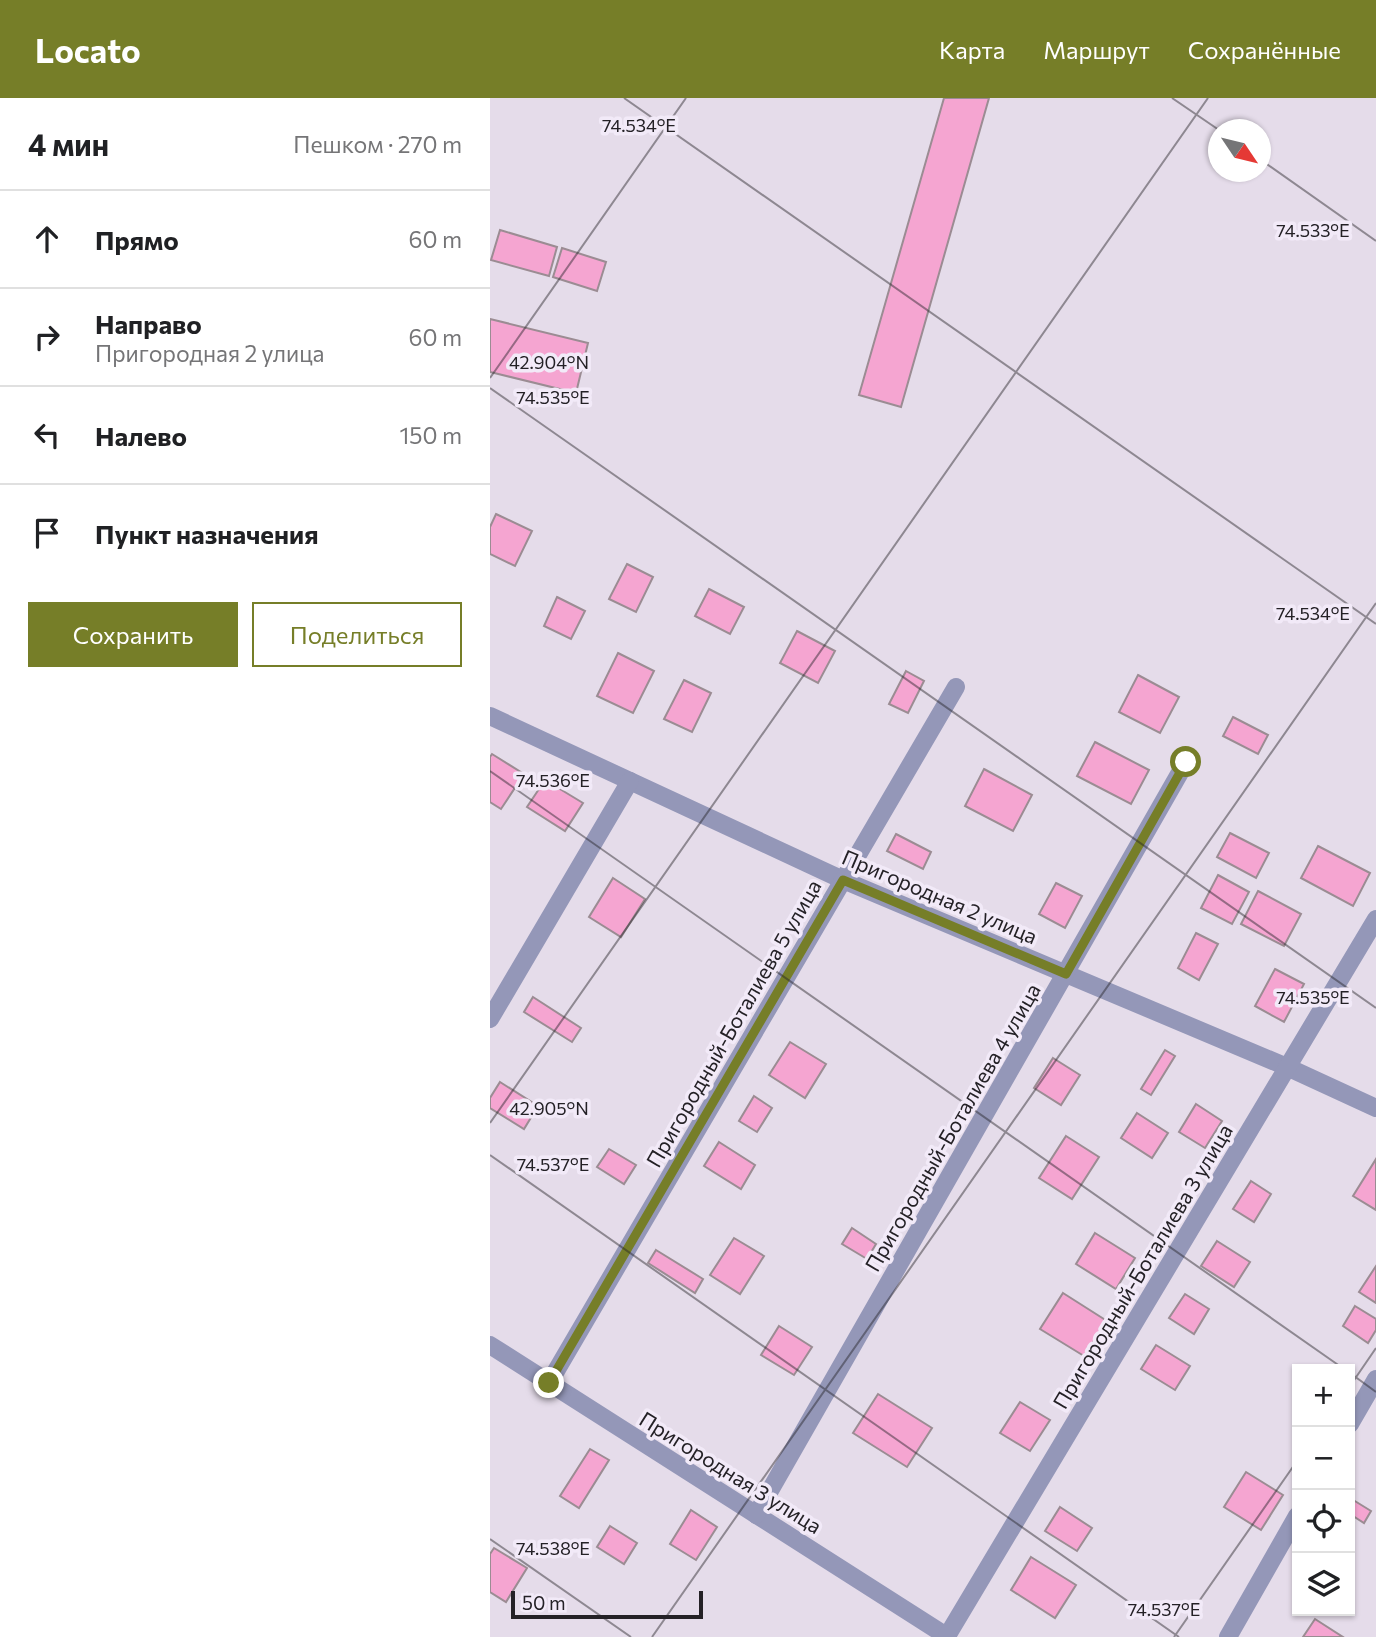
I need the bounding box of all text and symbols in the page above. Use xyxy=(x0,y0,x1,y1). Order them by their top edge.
text: Locato xyxy=(35,29,141,70)
text: Карта xyxy=(939,35,1005,64)
text: Маршрут xyxy=(1043,35,1150,64)
text: Сохранённые xyxy=(1188,35,1341,64)
text: 74.534°E xyxy=(602,114,676,136)
north arrow xyxy=(1208,119,1271,182)
text: 4 мин xyxy=(28,125,109,162)
text: Пешком · 270 m xyxy=(293,130,462,158)
text: 74.533°E xyxy=(1276,219,1350,241)
icon: ahead xyxy=(28,220,66,258)
text: Прямо xyxy=(95,224,179,255)
text: 60 m xyxy=(409,225,462,253)
text: Направо xyxy=(95,308,202,339)
icon: right xyxy=(28,318,66,356)
text: 60 m xyxy=(409,323,462,351)
text: Пригородная 2 улица xyxy=(95,339,325,367)
text: 42.904°N xyxy=(509,351,589,373)
text: 74.535°E xyxy=(516,386,590,408)
icon: left xyxy=(28,416,66,454)
text: Налево xyxy=(95,420,187,451)
text: 150 m xyxy=(399,421,462,449)
icon: arrive xyxy=(28,514,66,552)
text: Пункт назначения xyxy=(95,518,319,549)
button: Сохранить xyxy=(28,602,238,667)
button: Поделиться xyxy=(252,602,462,667)
text: 74.534°E xyxy=(1276,602,1350,624)
route start xyxy=(1170,746,1201,777)
text: 74.536°E xyxy=(516,769,590,791)
street label: Пригородная 2 улица xyxy=(839,844,1041,948)
street label: Пригородный-Боталиева 5 улица xyxy=(640,875,826,1171)
street label: Пригородный-Боталиева 4 улица xyxy=(859,979,1045,1275)
text: 74.535°E xyxy=(1276,986,1350,1008)
text: 42.905°N xyxy=(509,1097,589,1119)
street label: Пригородный-Боталиева 3 улица xyxy=(1047,1119,1237,1413)
text: 74.537°E xyxy=(517,1153,589,1175)
map controls xyxy=(1292,1364,1355,1616)
button: + xyxy=(1292,1364,1355,1427)
route end xyxy=(533,1367,564,1398)
street label: Пригородная 3 улица xyxy=(635,1406,827,1538)
button: − xyxy=(1292,1427,1355,1490)
button: locate xyxy=(1292,1490,1355,1553)
text: 74.538°E xyxy=(516,1537,590,1559)
button: layers xyxy=(1292,1553,1355,1616)
scale bar xyxy=(511,1588,704,1620)
text: 50 m xyxy=(522,1591,566,1614)
text: 74.537°E xyxy=(1128,1598,1200,1620)

